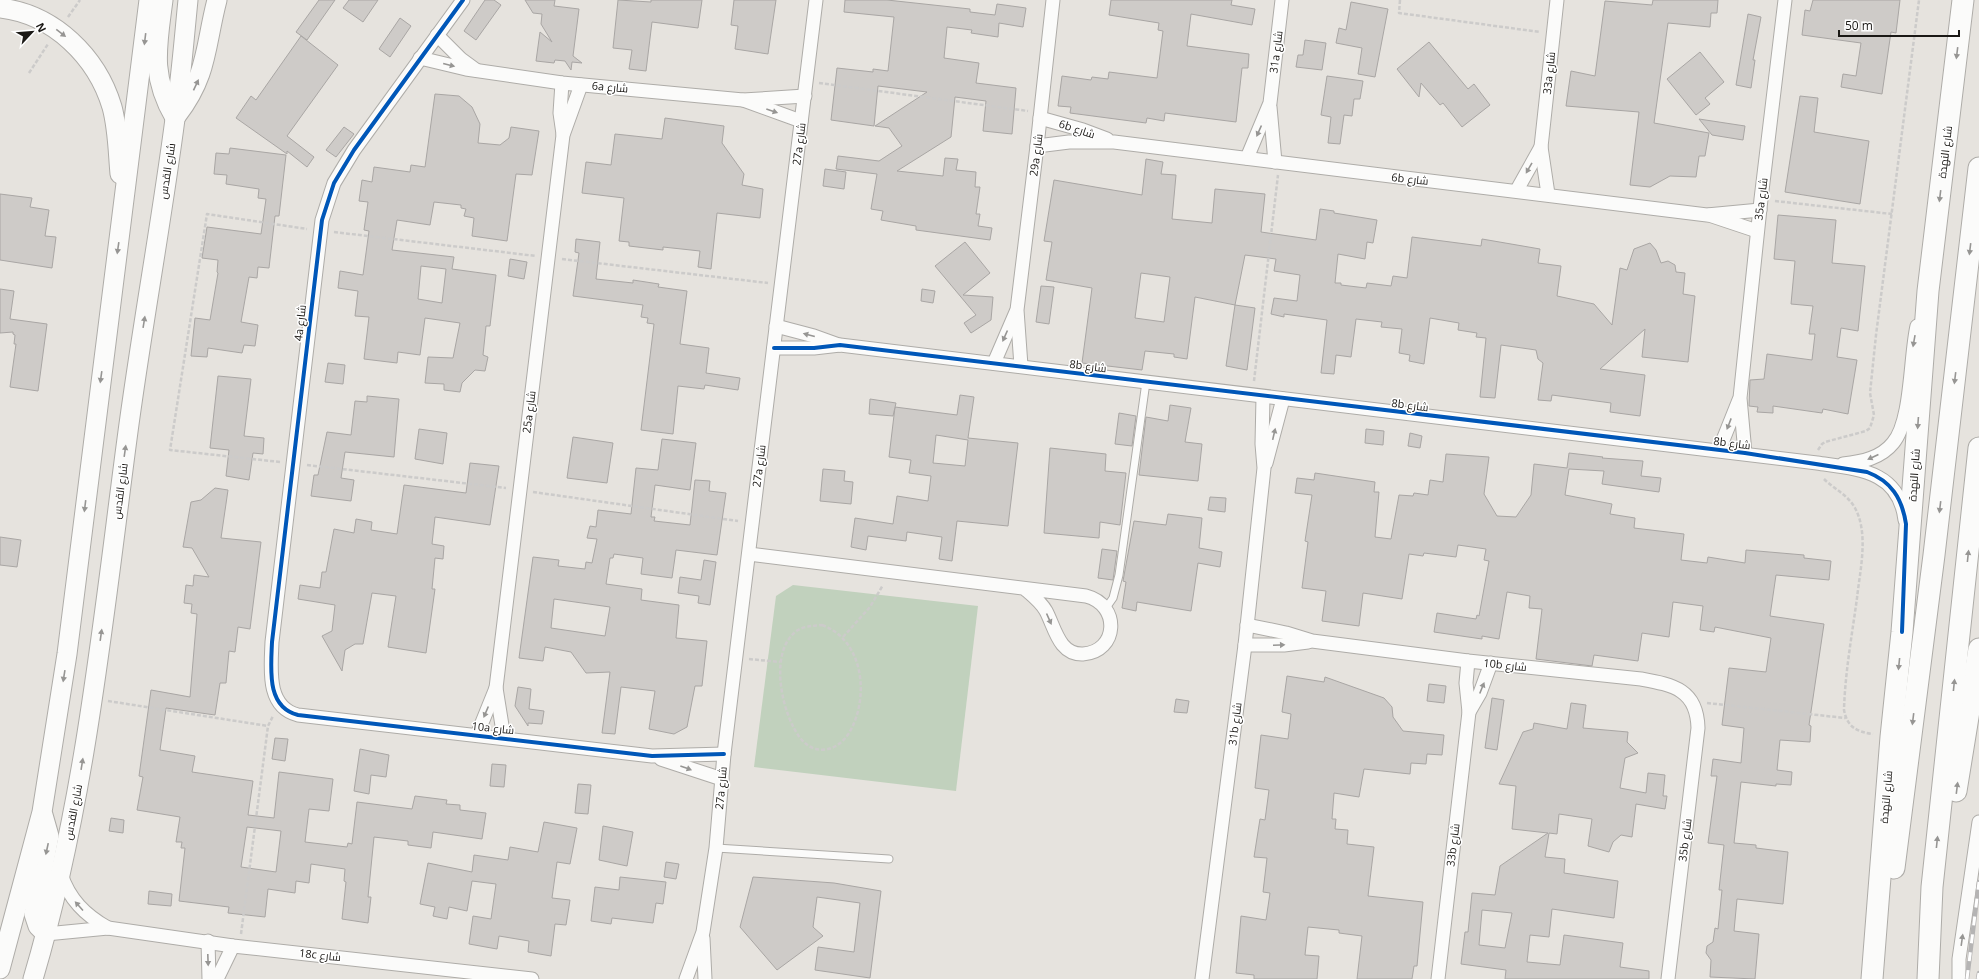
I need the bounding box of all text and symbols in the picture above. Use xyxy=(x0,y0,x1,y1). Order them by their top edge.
north arrow xyxy=(12,12,52,52)
scale bar xyxy=(1839,12,1959,38)
text: 50 m xyxy=(1845,17,1873,34)
text: N xyxy=(33,20,50,35)
one-way arrow xyxy=(55,29,66,38)
street label: 31a شارع xyxy=(1265,30,1287,74)
one-way arrow xyxy=(141,33,148,45)
one-way arrow xyxy=(1954,47,1960,59)
street label: 33a شارع xyxy=(1539,51,1559,95)
one-way arrow xyxy=(442,63,455,69)
street label: 6a شارع xyxy=(591,77,629,97)
one-way arrow xyxy=(193,80,199,91)
one-way arrow xyxy=(766,109,778,115)
street label: 6b شارع xyxy=(1057,116,1097,142)
street label: 27a شارع xyxy=(788,122,810,166)
one-way arrow xyxy=(1256,125,1262,137)
street label: شارع النهدة xyxy=(1934,125,1956,179)
street label: 29a شارع xyxy=(1025,133,1047,177)
street label: شارع القدس xyxy=(155,142,179,200)
one-way arrow xyxy=(1525,162,1532,174)
street label: 6b شارع xyxy=(1391,169,1429,189)
street label: 35a شارع xyxy=(1750,177,1772,221)
one-way arrow xyxy=(1937,190,1943,202)
one-way arrow xyxy=(115,242,121,254)
one-way arrow xyxy=(1967,243,1973,255)
street label: 4a شارع xyxy=(290,304,310,342)
one-way arrow xyxy=(141,316,147,328)
one-way arrow xyxy=(802,331,815,337)
one-way arrow xyxy=(1002,331,1008,342)
one-way arrow xyxy=(1911,335,1917,348)
street label: 8b شارع xyxy=(1069,356,1107,376)
one-way arrow xyxy=(98,371,104,383)
one-way arrow xyxy=(1952,372,1958,384)
street label: 25a شارع xyxy=(518,390,540,434)
street label: 8b شارع xyxy=(1391,395,1429,415)
one-way arrow xyxy=(1915,417,1922,429)
one-way arrow xyxy=(1726,418,1732,430)
one-way arrow xyxy=(1272,428,1278,440)
street label: 8b شارع xyxy=(1713,433,1751,453)
street label: 27a شارع xyxy=(748,444,770,488)
one-way arrow xyxy=(122,445,128,457)
street label: شارع النهدة xyxy=(1904,448,1924,502)
one-way arrow xyxy=(1867,454,1878,460)
street label: شارع القدس xyxy=(108,462,132,520)
one-way arrow xyxy=(82,500,88,512)
one-way arrow xyxy=(1937,501,1943,513)
one-way arrow xyxy=(1964,550,1971,562)
one-way arrow xyxy=(1046,613,1052,624)
one-way arrow xyxy=(98,629,104,641)
one-way arrow xyxy=(1273,642,1286,648)
street label: 10b شارع xyxy=(1483,655,1527,675)
one-way arrow xyxy=(1896,658,1902,670)
one-way arrow xyxy=(61,670,67,682)
one-way arrow xyxy=(1951,679,1957,691)
one-way arrow xyxy=(1479,682,1485,694)
street label: 31b شارع xyxy=(1224,701,1246,747)
one-way arrow xyxy=(482,706,488,718)
one-way arrow xyxy=(1910,713,1916,725)
street label: 10a شارع xyxy=(471,718,515,738)
one-way arrow xyxy=(79,758,85,770)
one-way arrow xyxy=(681,766,693,772)
street label: 27a شارع xyxy=(711,766,731,810)
street label: شارع النهدة xyxy=(1876,770,1896,824)
one-way arrow xyxy=(1953,782,1960,794)
street label: شارع القدس xyxy=(60,783,86,841)
street label: 35b شارع xyxy=(1674,817,1696,863)
street label: 33b شارع xyxy=(1442,822,1464,868)
one-way arrow xyxy=(1934,836,1940,848)
one-way arrow xyxy=(43,843,49,856)
one-way arrow xyxy=(74,900,83,911)
one-way arrow xyxy=(1959,934,1965,946)
street label: 18c شارع xyxy=(298,945,342,965)
one-way arrow xyxy=(205,954,212,966)

